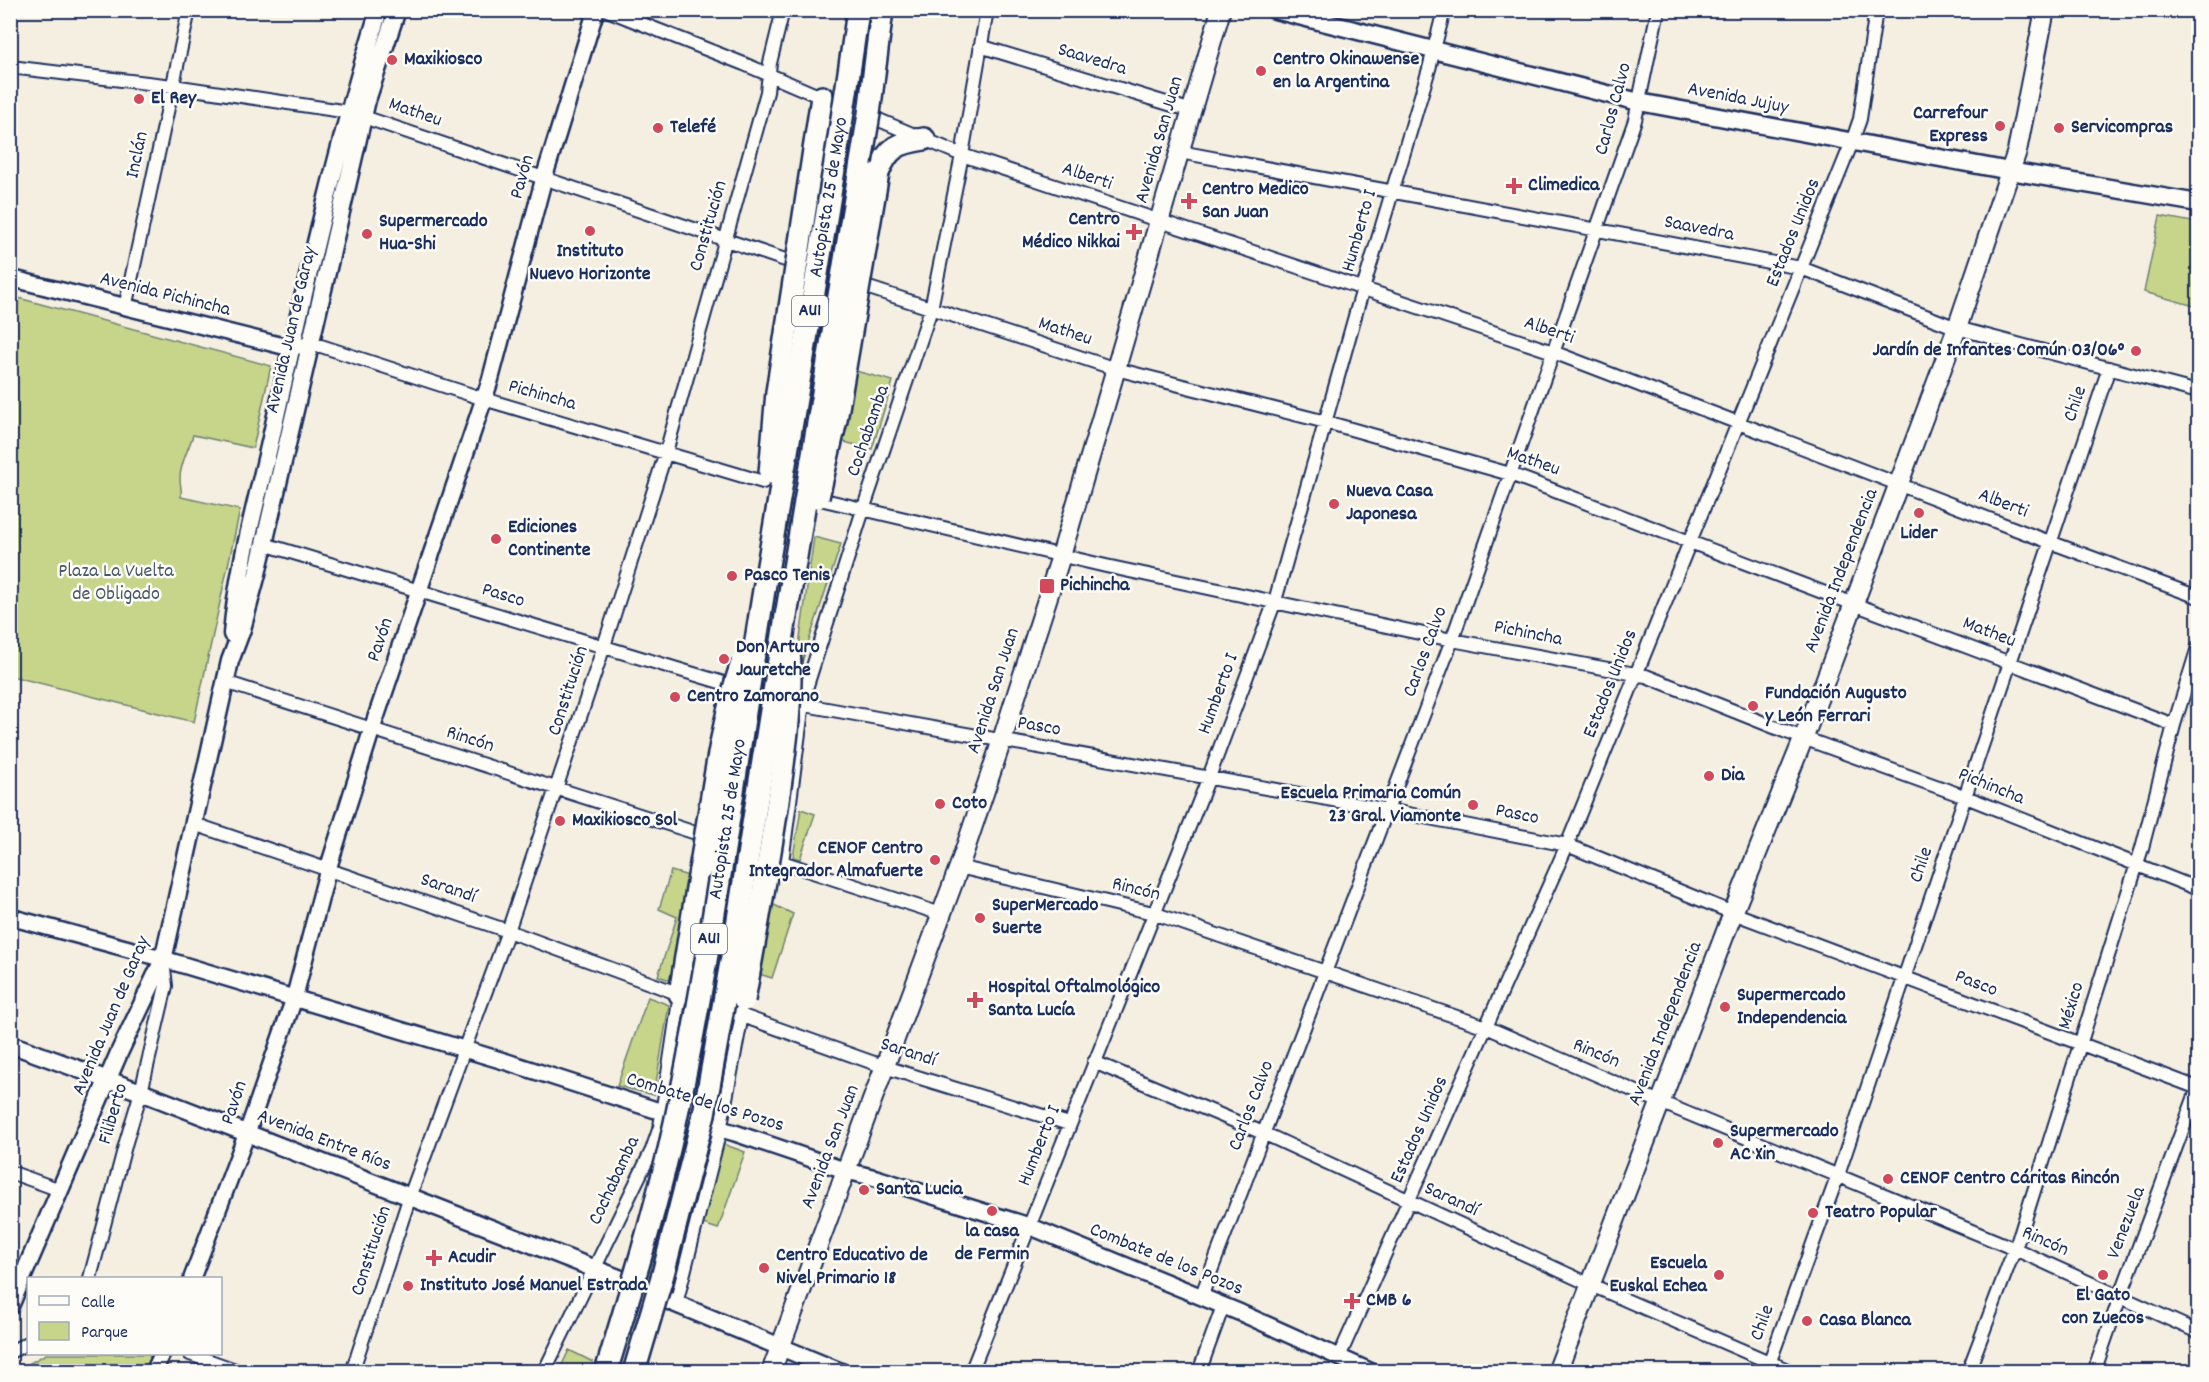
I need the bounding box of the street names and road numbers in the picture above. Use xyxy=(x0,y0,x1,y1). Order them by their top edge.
street label: Saavedra xyxy=(1054,36,1131,84)
street label: Carlos Calvo xyxy=(1588,60,1640,158)
street label: Avenida San Juan xyxy=(1129,73,1191,207)
street label: Avenida Jujuy xyxy=(1685,76,1792,123)
street label: Matheu xyxy=(384,91,446,135)
street label: Autopista 25 de Mayo xyxy=(803,115,856,280)
street label: Inclán xyxy=(119,129,157,181)
street label: Pavón xyxy=(503,152,543,202)
street label: Alberti xyxy=(1058,155,1116,199)
street label: Estados Unidos xyxy=(1760,175,1828,291)
street label: Constitución xyxy=(683,177,735,275)
street label: Humberto I xyxy=(1335,187,1385,275)
street label: Saavedra xyxy=(1662,208,1737,250)
street label: Avenida Juan de Garay xyxy=(259,243,325,416)
street label: Avenida Pichincha xyxy=(97,265,234,325)
road number: AU1 xyxy=(792,296,828,326)
street label: Alberti xyxy=(1520,309,1578,353)
street label: Matheu xyxy=(1034,310,1096,354)
street label: Pichincha xyxy=(505,373,580,419)
street label: Cochabamba xyxy=(840,381,898,481)
street label: Chile xyxy=(2057,382,2095,426)
street label: Matheu xyxy=(1502,440,1564,484)
street label: Alberti xyxy=(1974,482,2032,526)
street label: Avenida Independencia xyxy=(1798,484,1886,657)
street label: Pasco xyxy=(478,576,528,616)
street label: Carlos Calvo xyxy=(1397,603,1455,701)
street label: Matheu xyxy=(1958,610,2020,656)
street label: Pavón xyxy=(360,614,402,666)
street label: Pichincha xyxy=(1491,614,1565,654)
street label: Avenida San Juan xyxy=(960,624,1028,758)
street label: Estados Unidos xyxy=(1577,626,1645,742)
street label: Constitución xyxy=(541,642,597,740)
street label: Humberto I xyxy=(1191,649,1247,739)
street label: Pasco xyxy=(1015,709,1063,745)
street label: Rincón xyxy=(442,719,498,761)
street label: Autopista 25 de Mayo xyxy=(702,737,755,902)
street label: Pichincha xyxy=(1954,761,2029,813)
street label: Pasco xyxy=(1493,797,1541,833)
street label: Chile xyxy=(1903,843,1941,887)
street label: Sarandí xyxy=(416,866,481,912)
street label: Rincón xyxy=(1109,871,1163,909)
road number: AU1 xyxy=(691,924,727,954)
street label: Avenida Juan de Garay xyxy=(66,931,159,1100)
street label: Avenida Independencia xyxy=(1622,937,1710,1110)
street label: Pasco xyxy=(1951,963,2002,1005)
street label: México xyxy=(2052,979,2092,1033)
street label: Sarandí xyxy=(876,1031,941,1076)
street label: Rincón xyxy=(1568,1032,1624,1076)
street label: Carlos Calvo xyxy=(1222,1057,1282,1155)
street label: Combate de los Pozos xyxy=(623,1066,787,1140)
street label: Estados Unidos xyxy=(1384,1072,1456,1188)
street label: Pavón xyxy=(214,1077,256,1129)
street label: Filiberto xyxy=(92,1080,136,1148)
street label: Avenida San Juan xyxy=(794,1081,868,1213)
street label: Humberto I xyxy=(1011,1102,1069,1190)
street label: Avenida Entre Ríos xyxy=(253,1103,395,1179)
street label: Cochabamba xyxy=(582,1131,648,1230)
street label: Sarandí xyxy=(1419,1175,1484,1225)
street label: Venezuela xyxy=(2100,1182,2154,1263)
street label: Constitución xyxy=(344,1202,400,1300)
street label: Combate de los Pozos xyxy=(1085,1216,1247,1304)
street label: Rincón xyxy=(2017,1219,2073,1265)
street label: Chile xyxy=(1744,1301,1782,1345)

